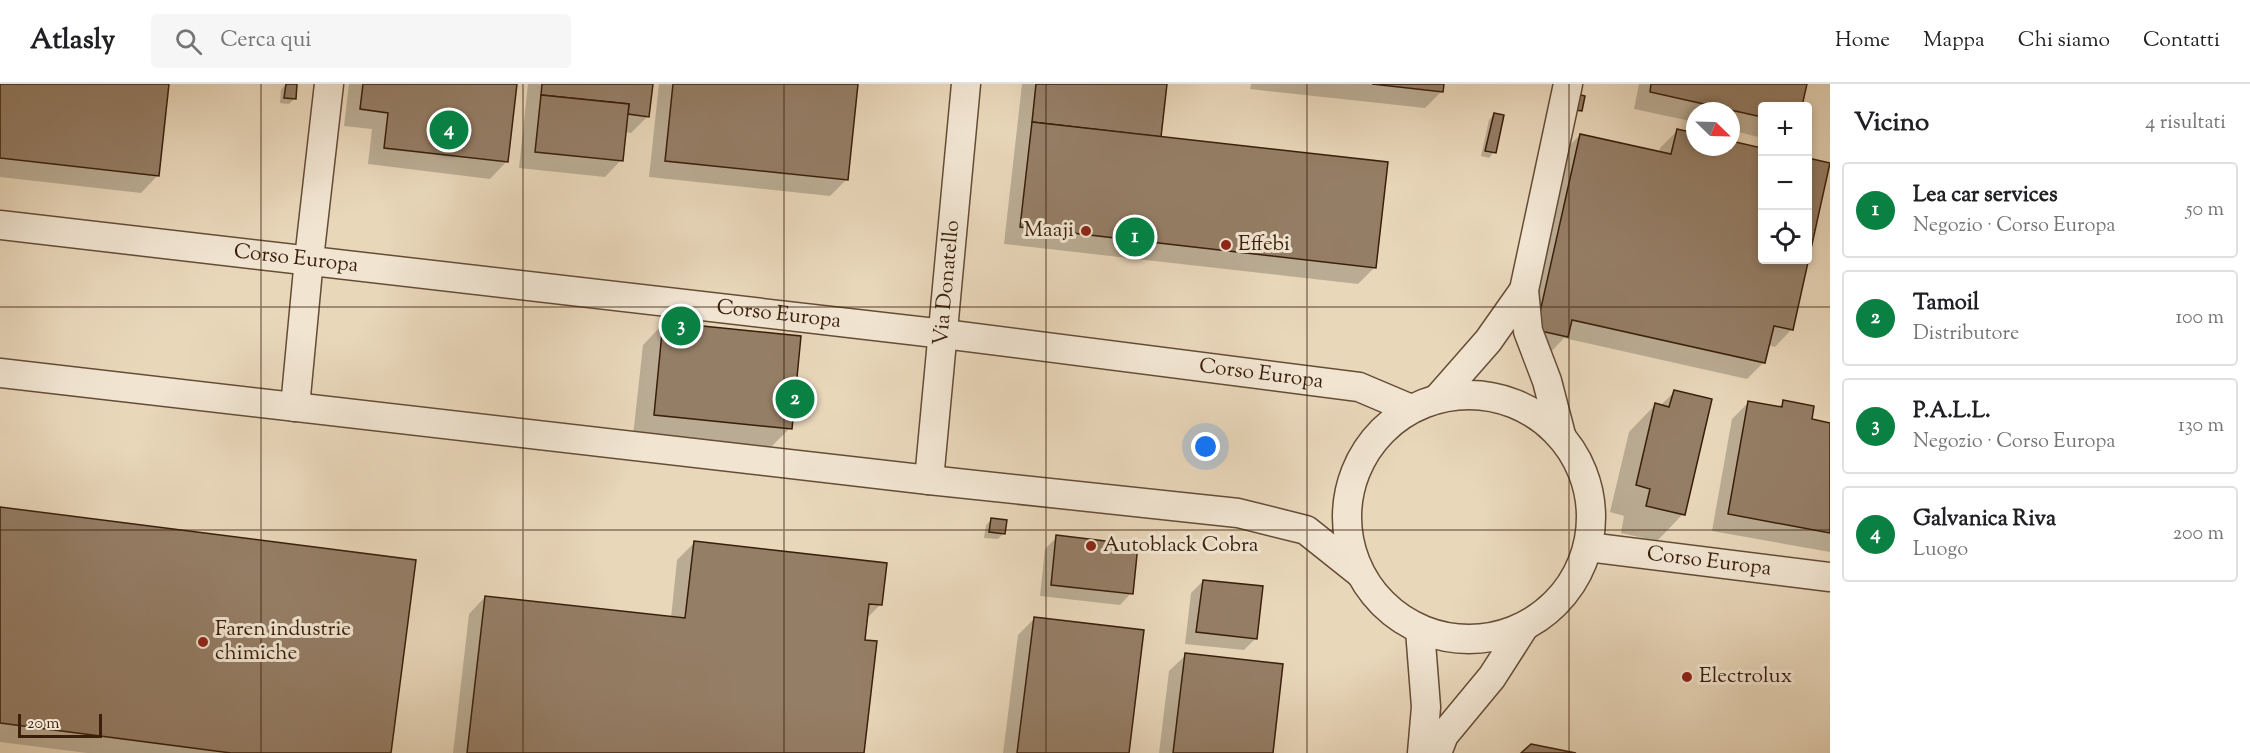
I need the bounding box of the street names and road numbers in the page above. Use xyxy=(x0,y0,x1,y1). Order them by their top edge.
street label: Via Donatello xyxy=(927,219,968,347)
street label: Corso Europa xyxy=(232,237,360,281)
street label: Corso Europa xyxy=(715,293,843,337)
street label: Corso Europa xyxy=(1197,352,1325,397)
street label: Corso Europa xyxy=(1645,539,1773,585)

